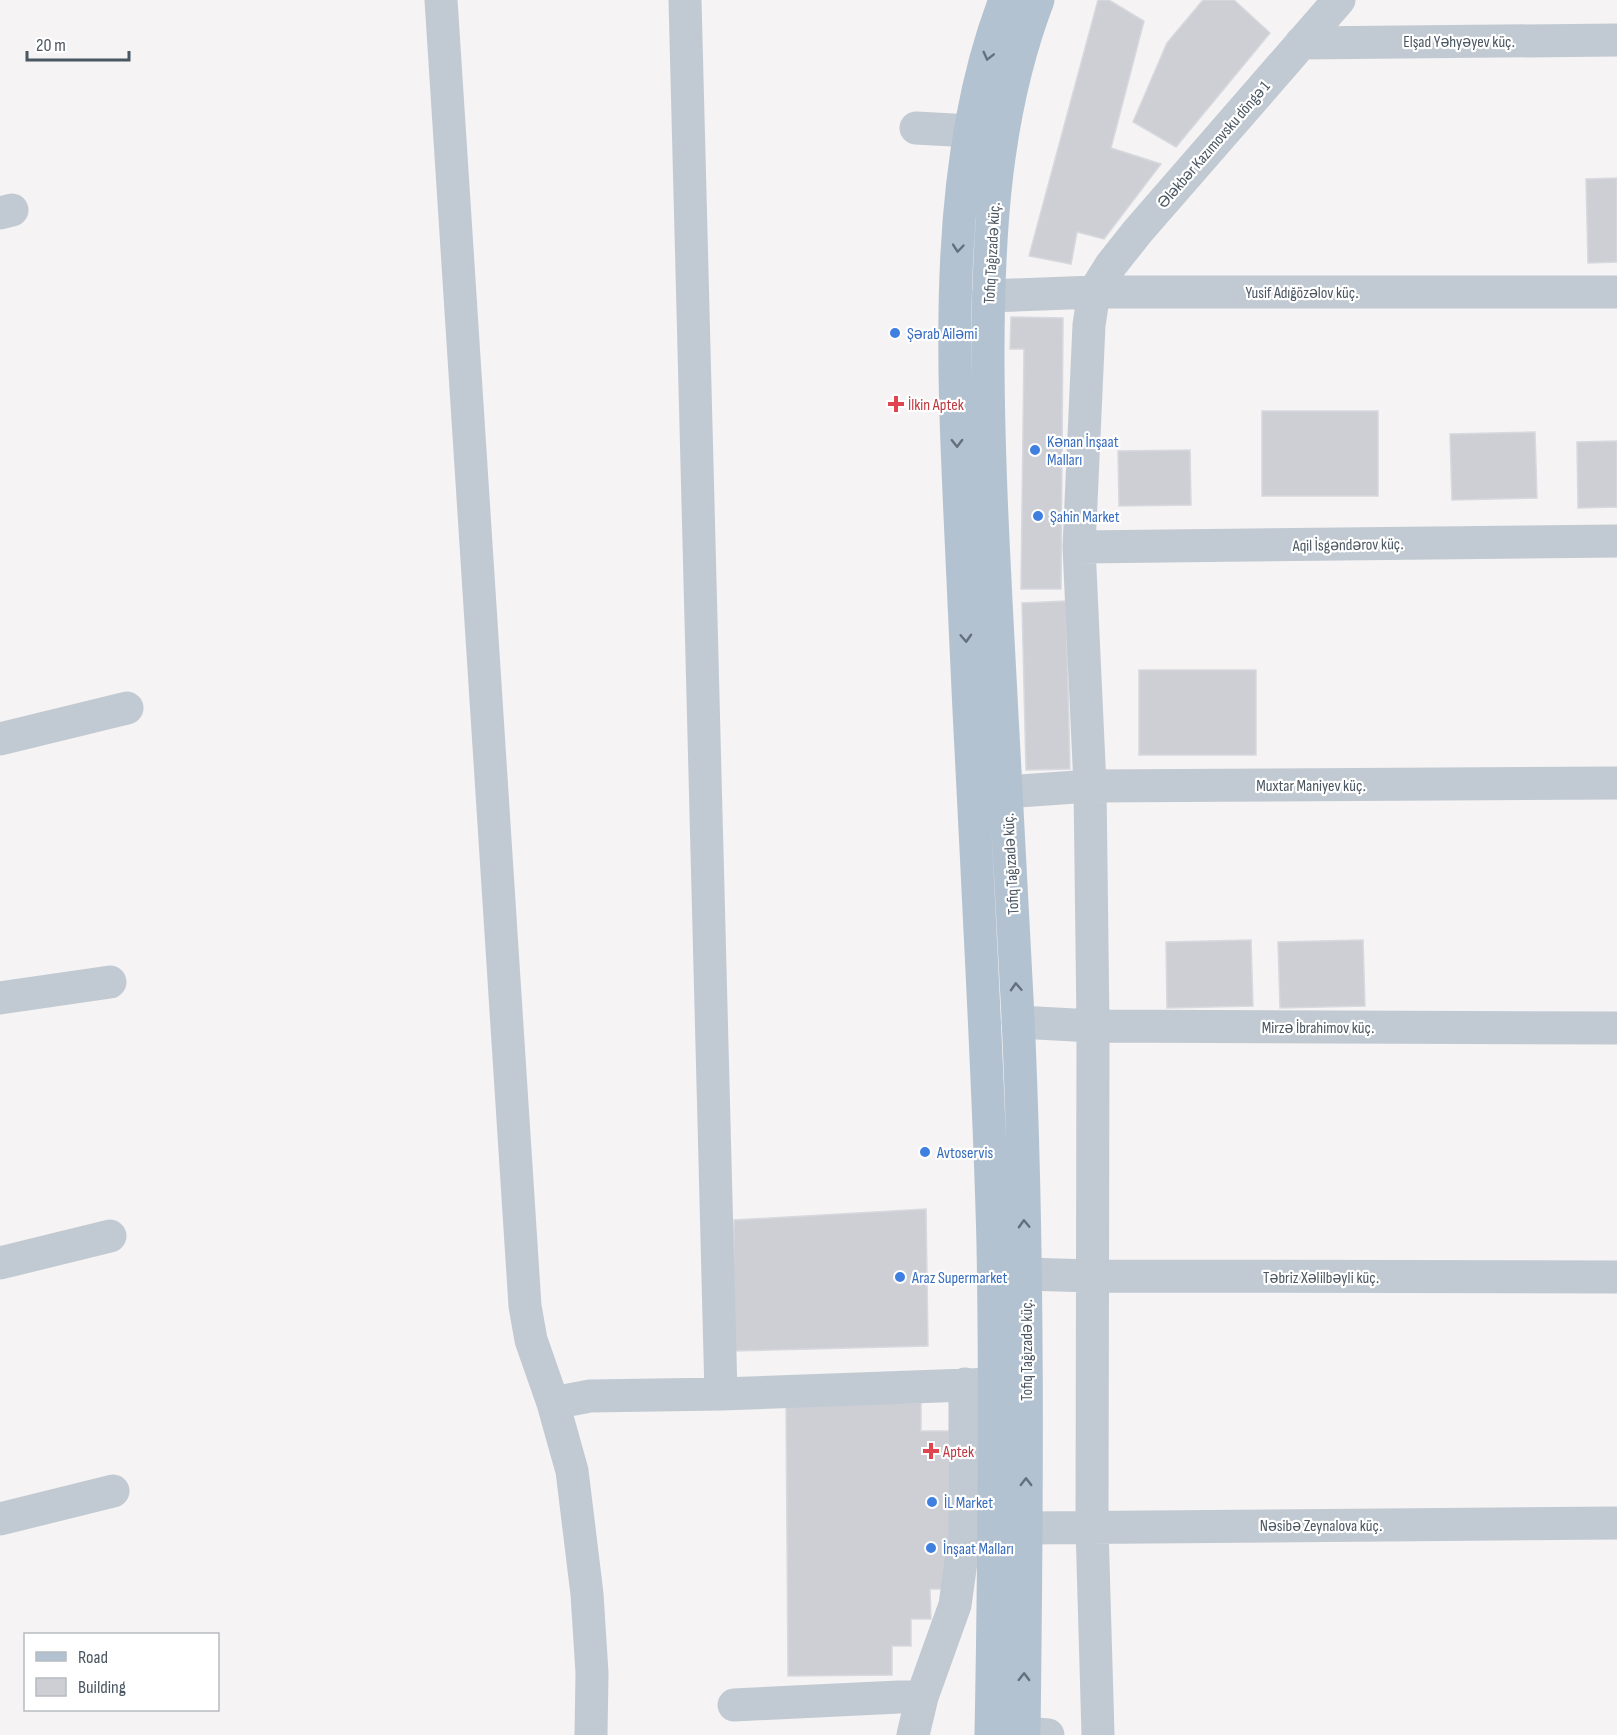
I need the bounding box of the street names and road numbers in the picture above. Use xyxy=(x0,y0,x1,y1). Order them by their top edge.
street label: Elşad Yəhyəyev küç. xyxy=(1403,33,1515,52)
street label: Ələkbər Kazımovsku döngə 1 xyxy=(1154,77,1275,212)
street label: Tofiq Tağızadə küç. xyxy=(980,202,1005,304)
street label: Yusif Adığözəlov küç. xyxy=(1245,284,1359,303)
street label: Aqil İsgəndərov küç. xyxy=(1291,535,1404,556)
street label: Muxtar Maniyev küç. xyxy=(1256,777,1366,796)
street label: Tofiq Tağızadə küç. xyxy=(999,813,1024,915)
street label: Mirzə İbrahimov küç. xyxy=(1262,1019,1374,1038)
street label: Təbriz Xəlilbəyli küç. xyxy=(1263,1269,1379,1288)
street label: Tofiq Tağızadə küç. xyxy=(1018,1299,1037,1401)
street label: Nəsibə Zeynalova küç. xyxy=(1260,1517,1382,1536)

